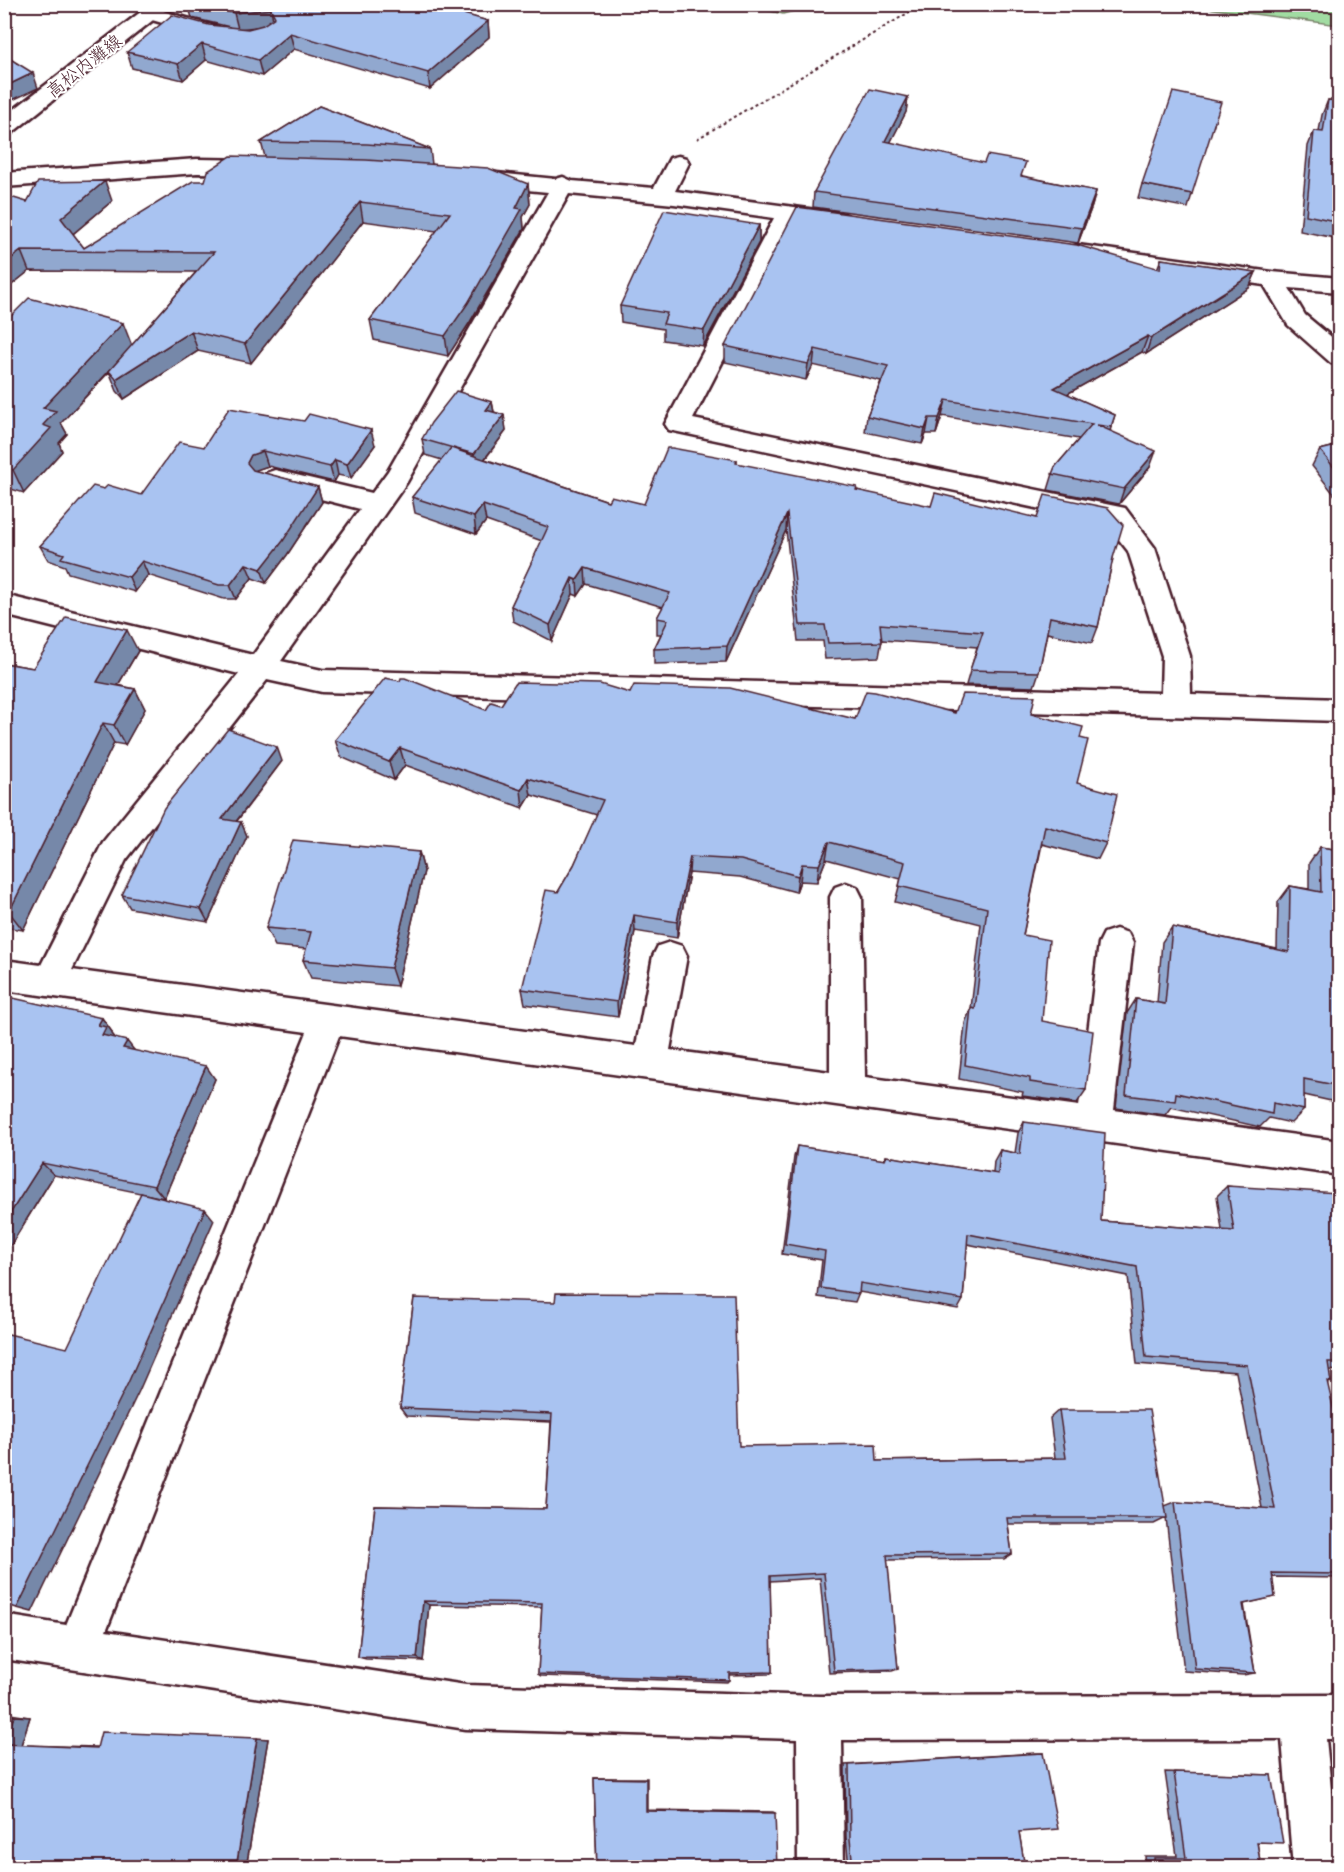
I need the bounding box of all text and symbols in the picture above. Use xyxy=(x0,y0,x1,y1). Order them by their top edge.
street label: 高松内灘線 xyxy=(42,30,126,102)

